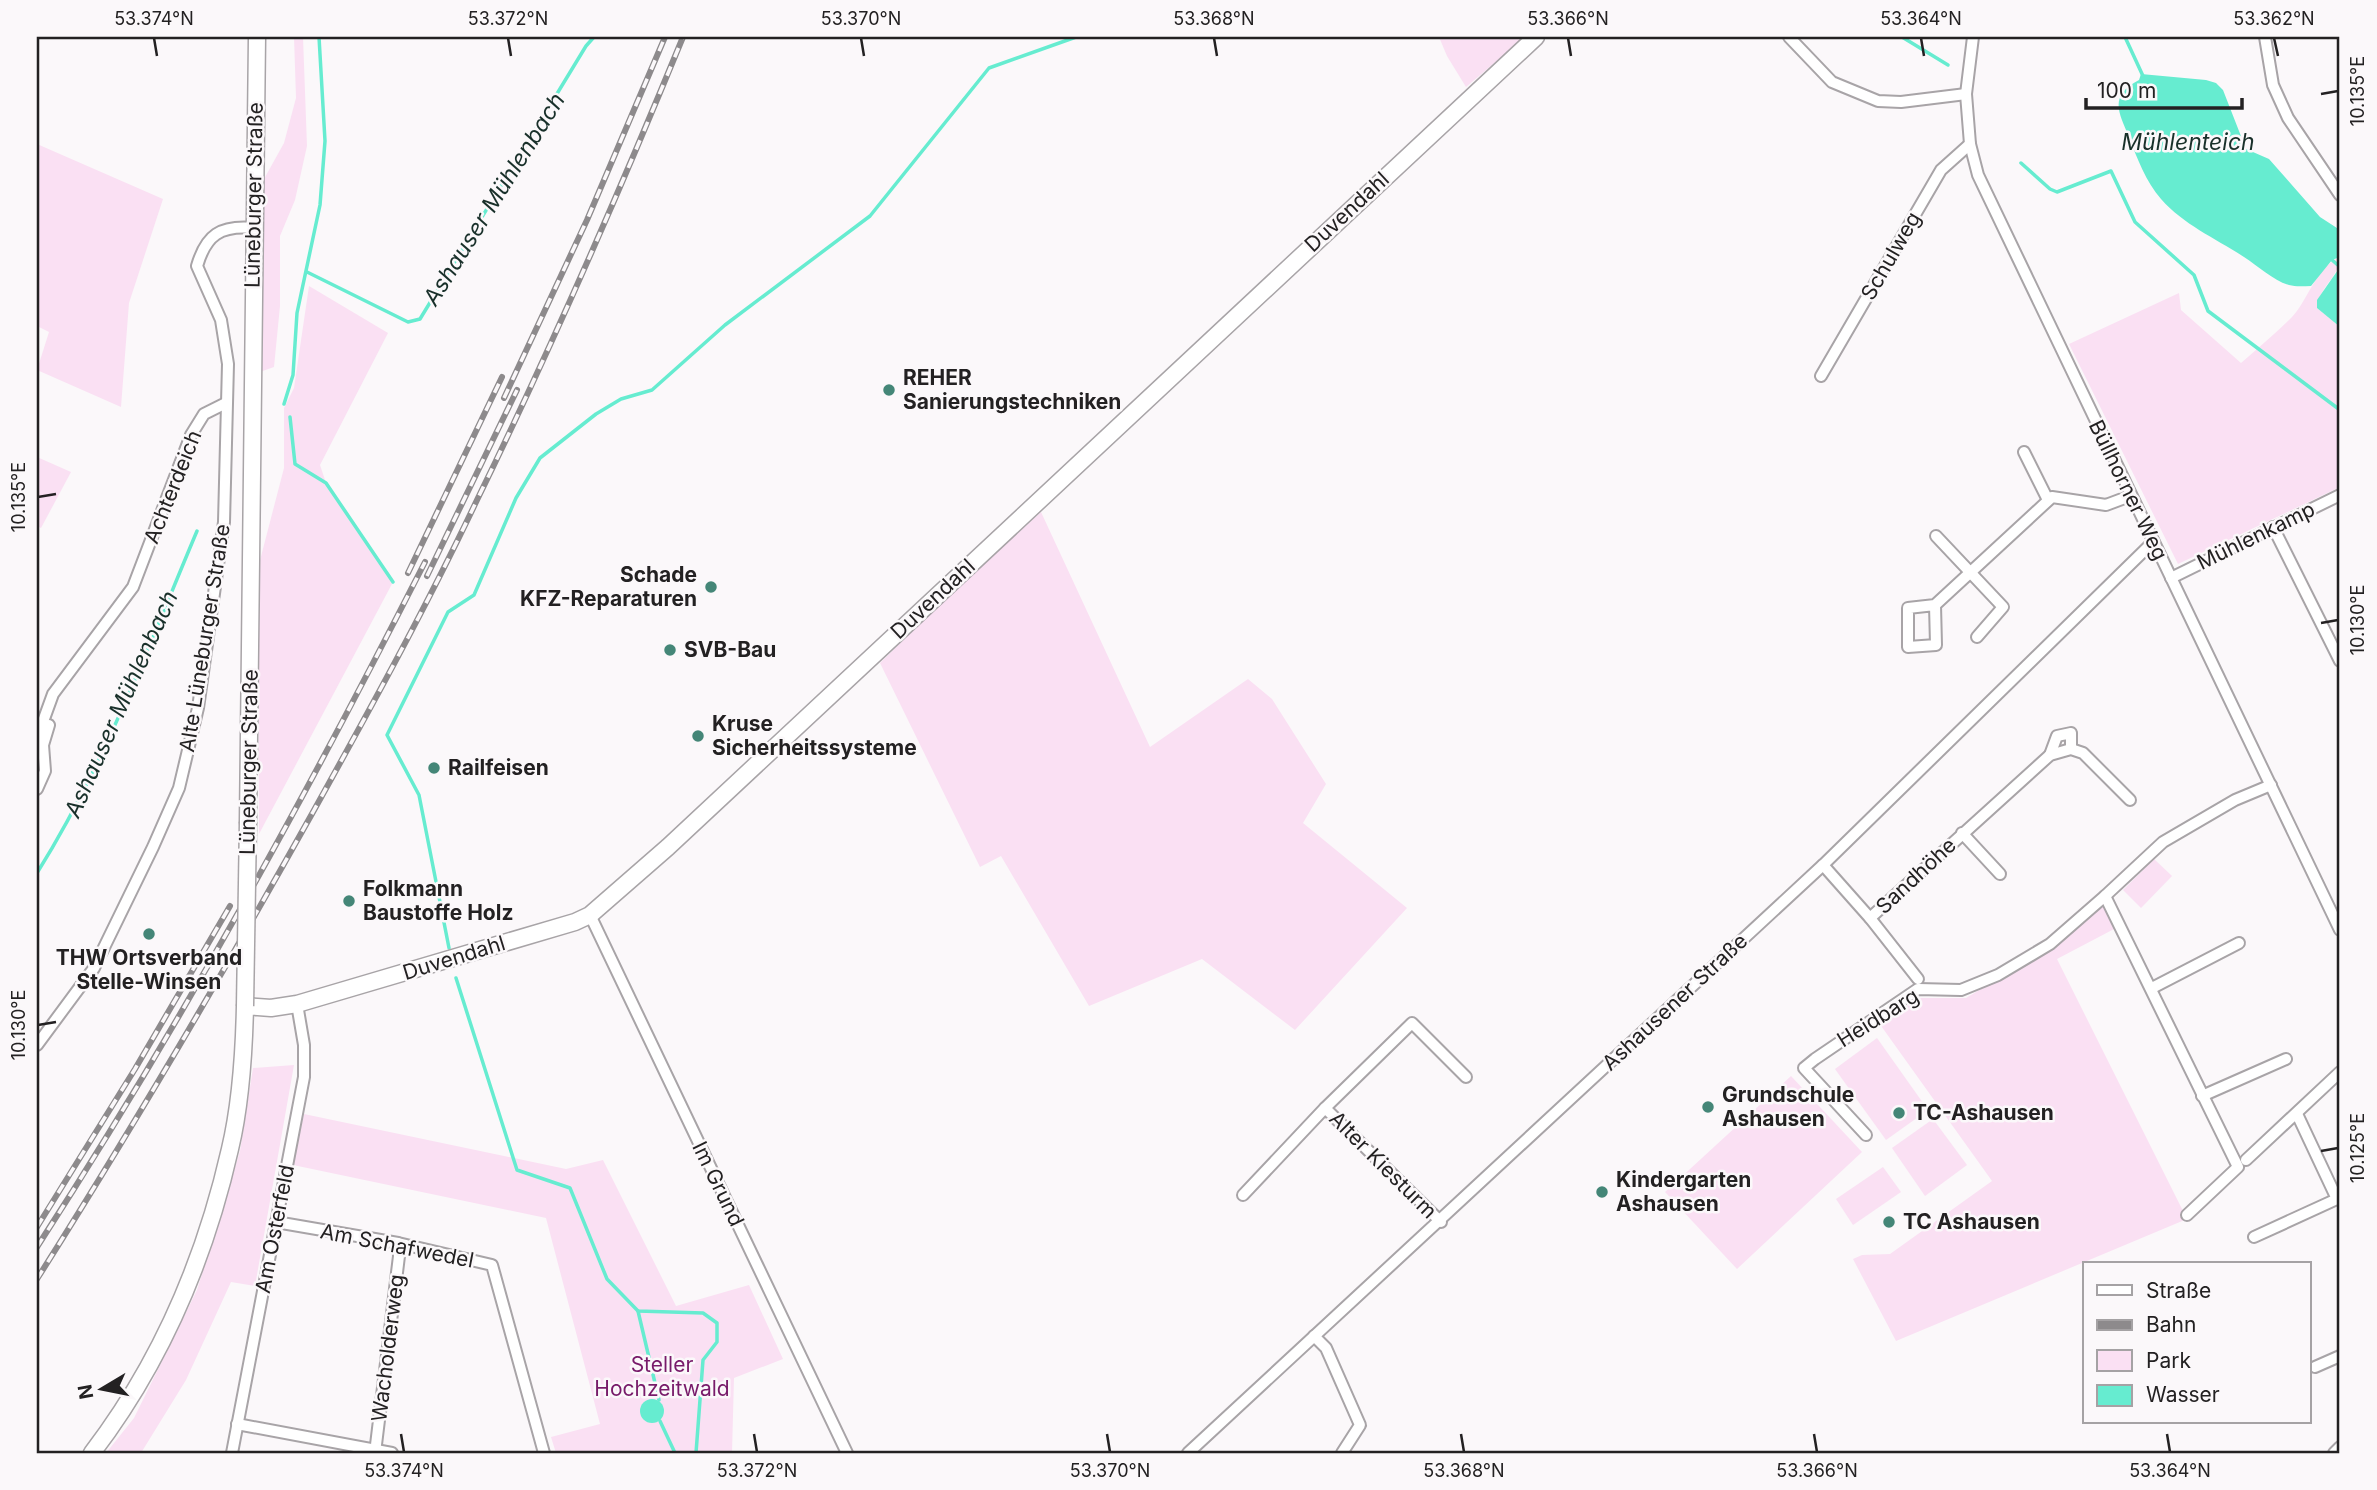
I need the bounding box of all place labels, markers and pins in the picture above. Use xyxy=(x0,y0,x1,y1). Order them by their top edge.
place label: REHER Sanierungstechniken xyxy=(903,365,1121,414)
marker: REHER Sanierungstechniken xyxy=(881,382,897,398)
place label: Schade KFZ-Reparaturen xyxy=(520,562,697,611)
marker: Schade KFZ-Reparaturen xyxy=(703,579,719,595)
place label: SVB-Bau xyxy=(684,637,776,662)
marker: SVB-Bau xyxy=(662,642,678,658)
place label: Kruse Sicherheitssysteme xyxy=(712,711,917,760)
marker: Kruse Sicherheitssysteme xyxy=(690,728,706,744)
place label: Railfeisen xyxy=(448,755,549,780)
marker: Railfeisen xyxy=(426,760,442,776)
place label: Folkmann Baustoffe Holz xyxy=(363,876,513,925)
marker: Folkmann Baustoffe Holz xyxy=(341,893,357,909)
marker: THW Ortsverband Stelle-Winsen xyxy=(141,926,157,942)
place label: THW Ortsverband Stelle-Winsen xyxy=(56,945,242,994)
place label: Grundschule Ashausen xyxy=(1722,1082,1854,1131)
marker: Grundschule Ashausen xyxy=(1700,1099,1716,1115)
place label: TC-Ashausen xyxy=(1913,1100,2054,1125)
marker: TC-Ashausen xyxy=(1891,1105,1907,1121)
place label: Kindergarten Ashausen xyxy=(1616,1167,1751,1216)
marker: Kindergarten Ashausen xyxy=(1594,1184,1610,1200)
place label: TC Ashausen xyxy=(1903,1209,2040,1234)
marker: TC Ashausen xyxy=(1881,1214,1897,1230)

